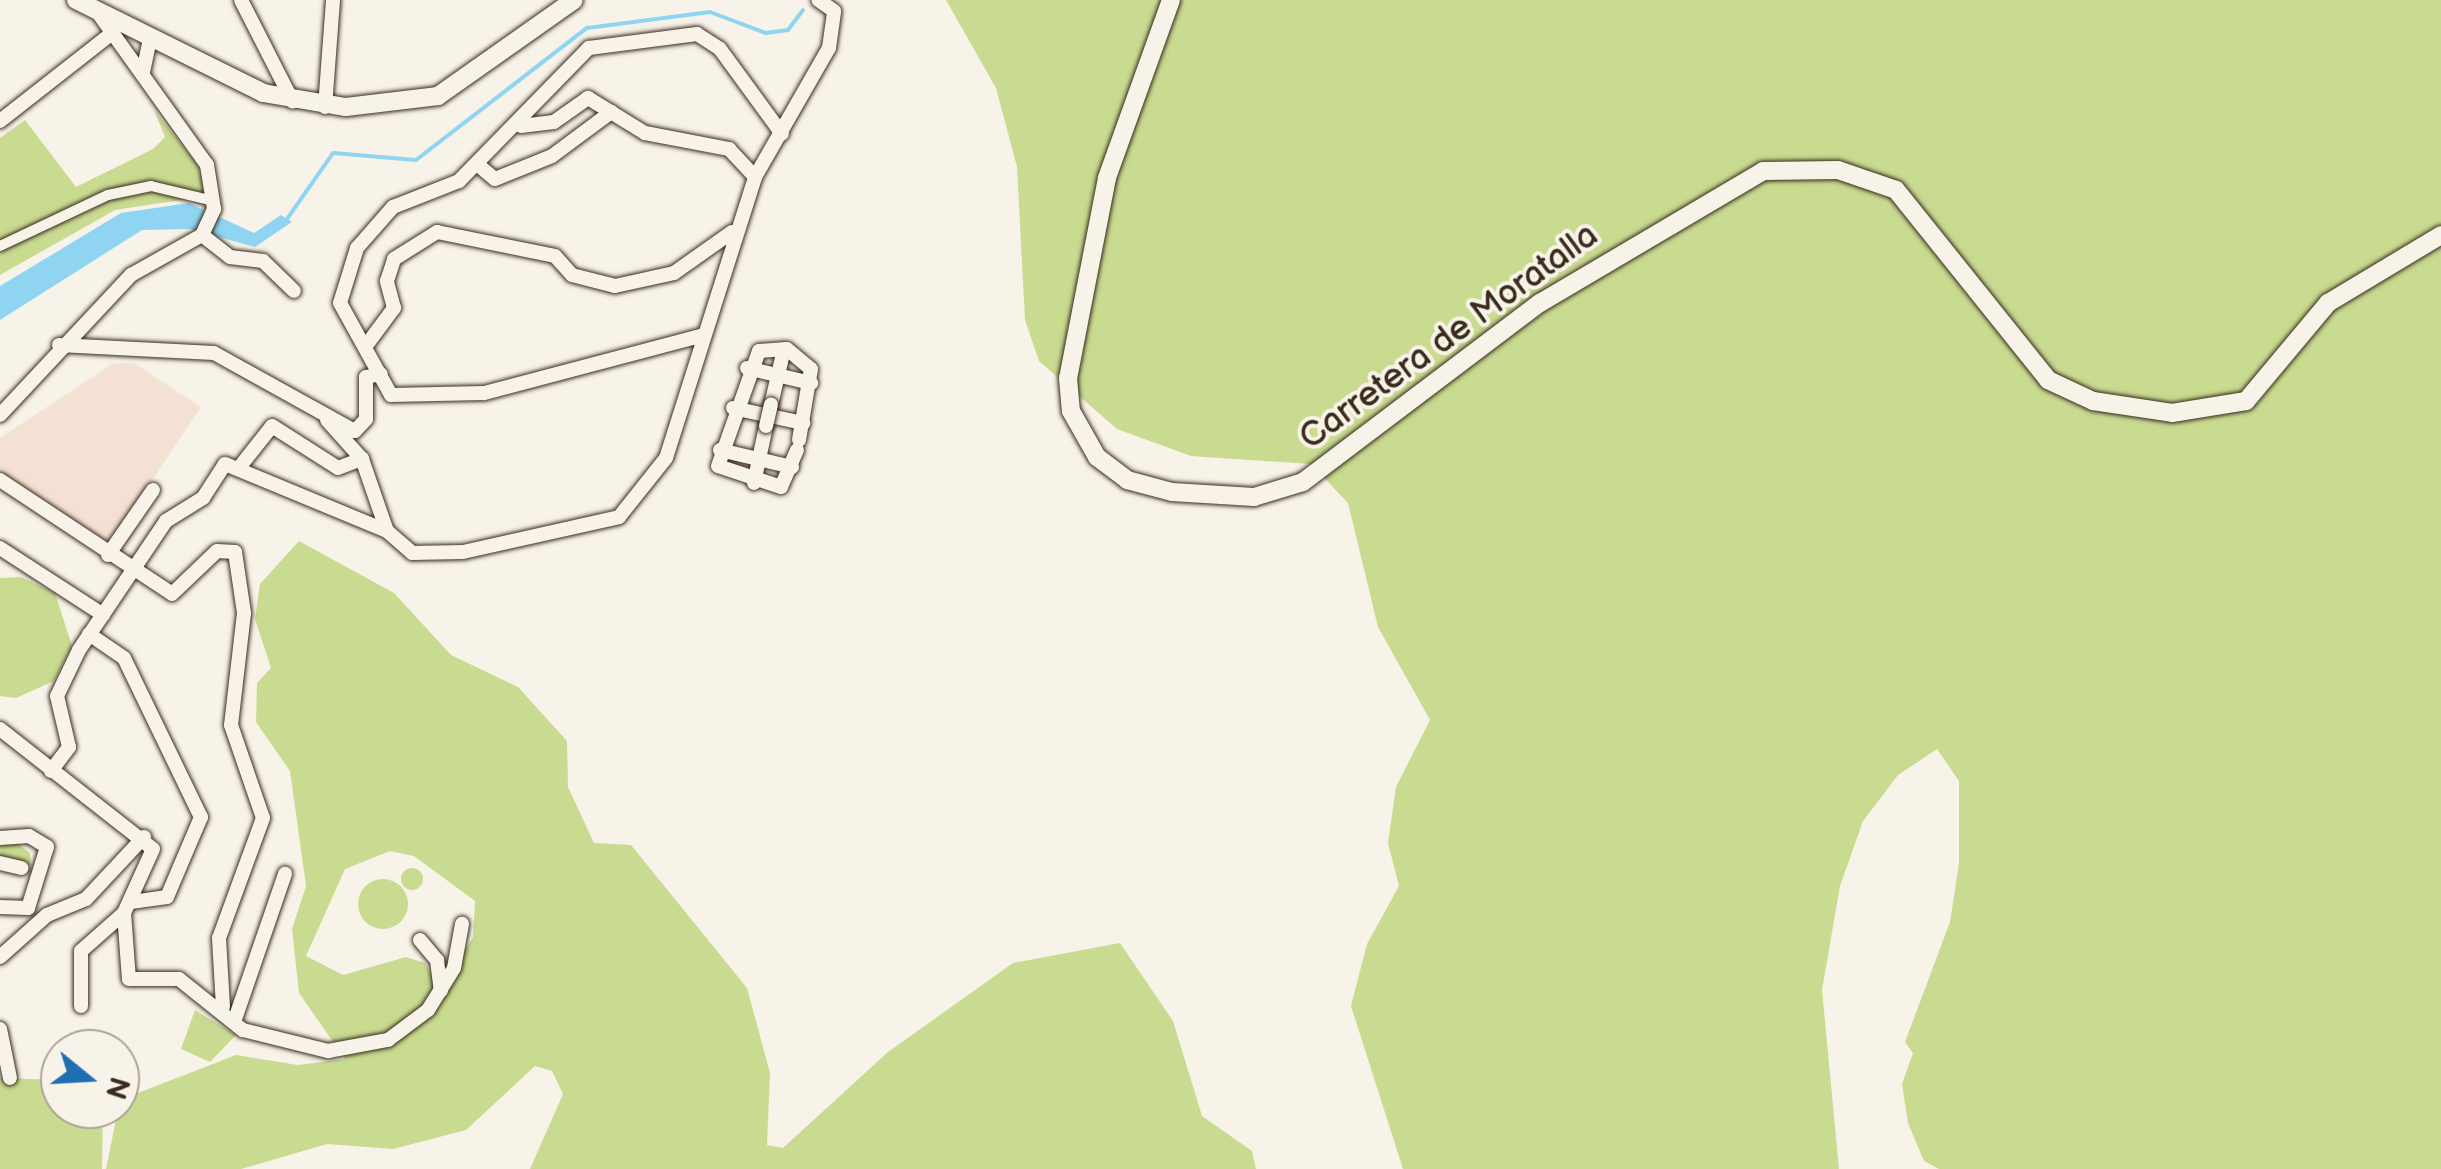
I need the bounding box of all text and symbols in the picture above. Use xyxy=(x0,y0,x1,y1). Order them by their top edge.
street label: Carretera de Moratalla xyxy=(1292,215,1606,459)
north arrow xyxy=(40,1029,140,1129)
text: N xyxy=(98,1073,136,1103)

